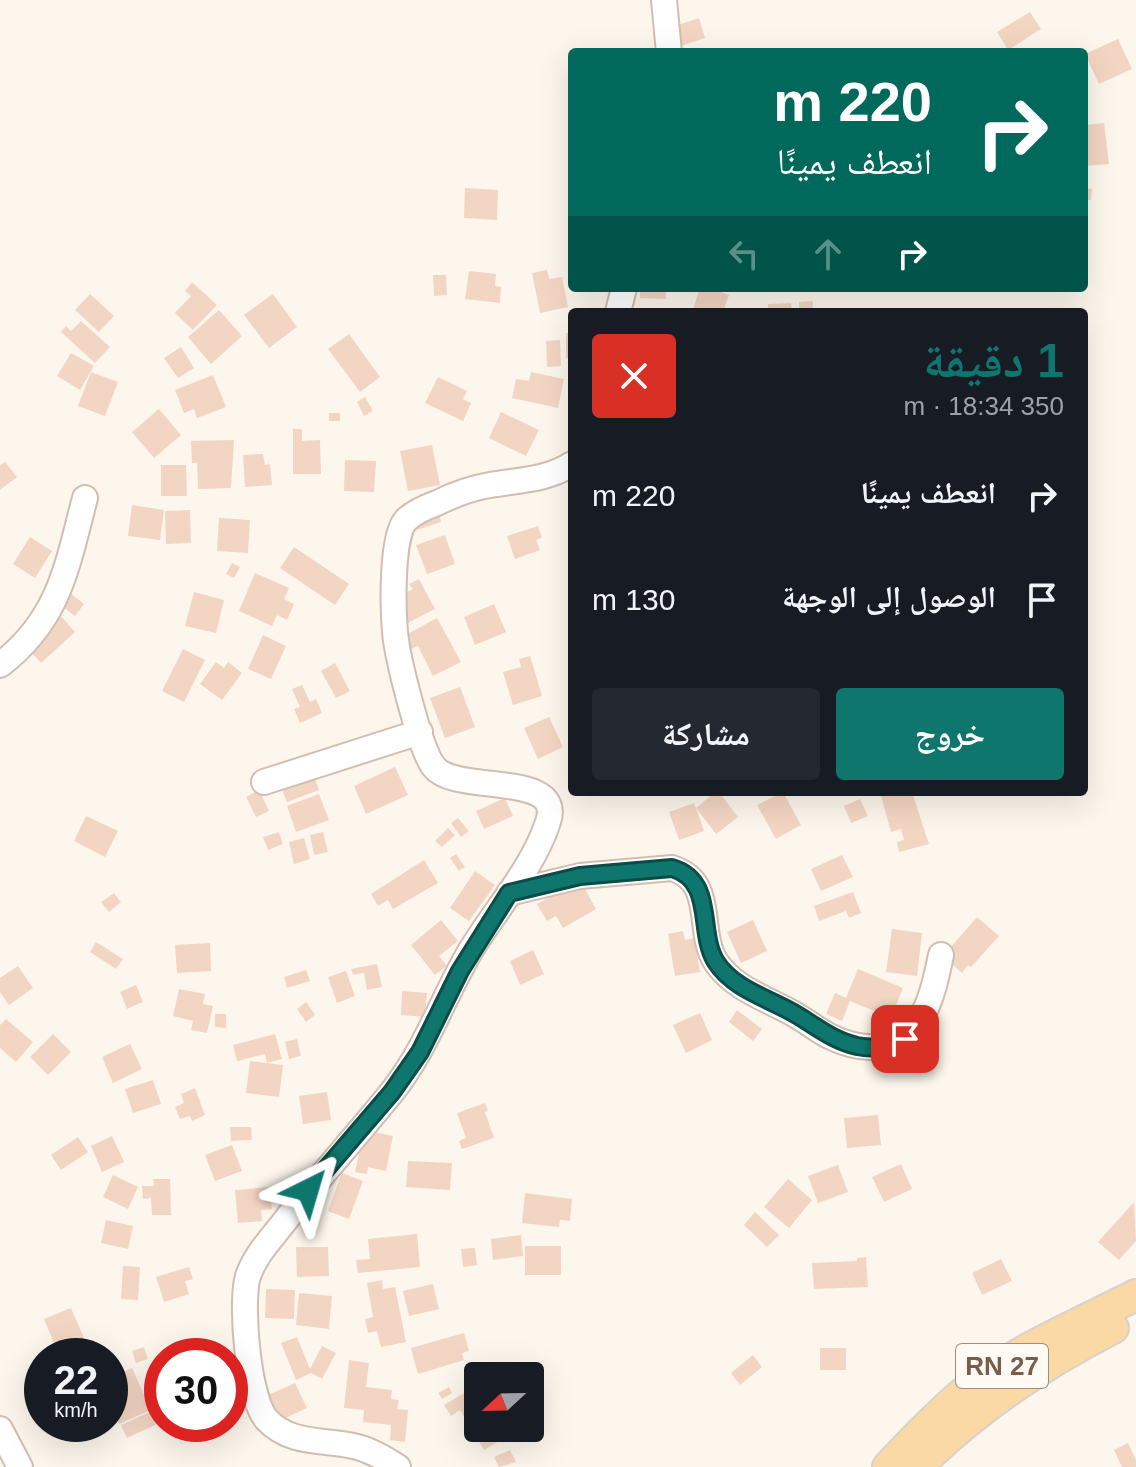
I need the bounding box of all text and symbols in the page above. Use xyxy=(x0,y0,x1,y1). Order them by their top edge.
text: 220 m xyxy=(773,70,932,133)
icon: right xyxy=(960,80,1064,184)
text: انعطف يمينًا xyxy=(777,141,932,182)
icon: left xyxy=(722,232,766,276)
icon: ahead xyxy=(806,232,850,276)
icon: right xyxy=(890,232,934,276)
button: close xyxy=(592,334,676,418)
text: 1 دقيقة xyxy=(923,334,1064,387)
text: 350 m · 18:34 xyxy=(904,391,1064,421)
icon: right xyxy=(1020,474,1064,518)
text: انعطف يمينًا xyxy=(860,476,996,509)
text: 220 m xyxy=(592,479,675,512)
icon: arrive xyxy=(1020,578,1064,622)
text: الوصول إلى الوجهة xyxy=(782,580,996,613)
text: 130 m xyxy=(592,583,675,616)
button: مشاركة xyxy=(592,688,820,780)
button: خروج xyxy=(836,688,1064,780)
pin xyxy=(871,1005,939,1073)
icon: arrive xyxy=(883,1017,927,1061)
position arrow xyxy=(266,1148,350,1232)
speed limit sign: 30 xyxy=(144,1338,248,1442)
road number: RN 27 xyxy=(956,1344,1048,1388)
text: 22 xyxy=(54,1358,98,1402)
north arrow xyxy=(464,1362,544,1442)
map controls xyxy=(464,1362,544,1442)
text: km/h xyxy=(54,1399,98,1421)

